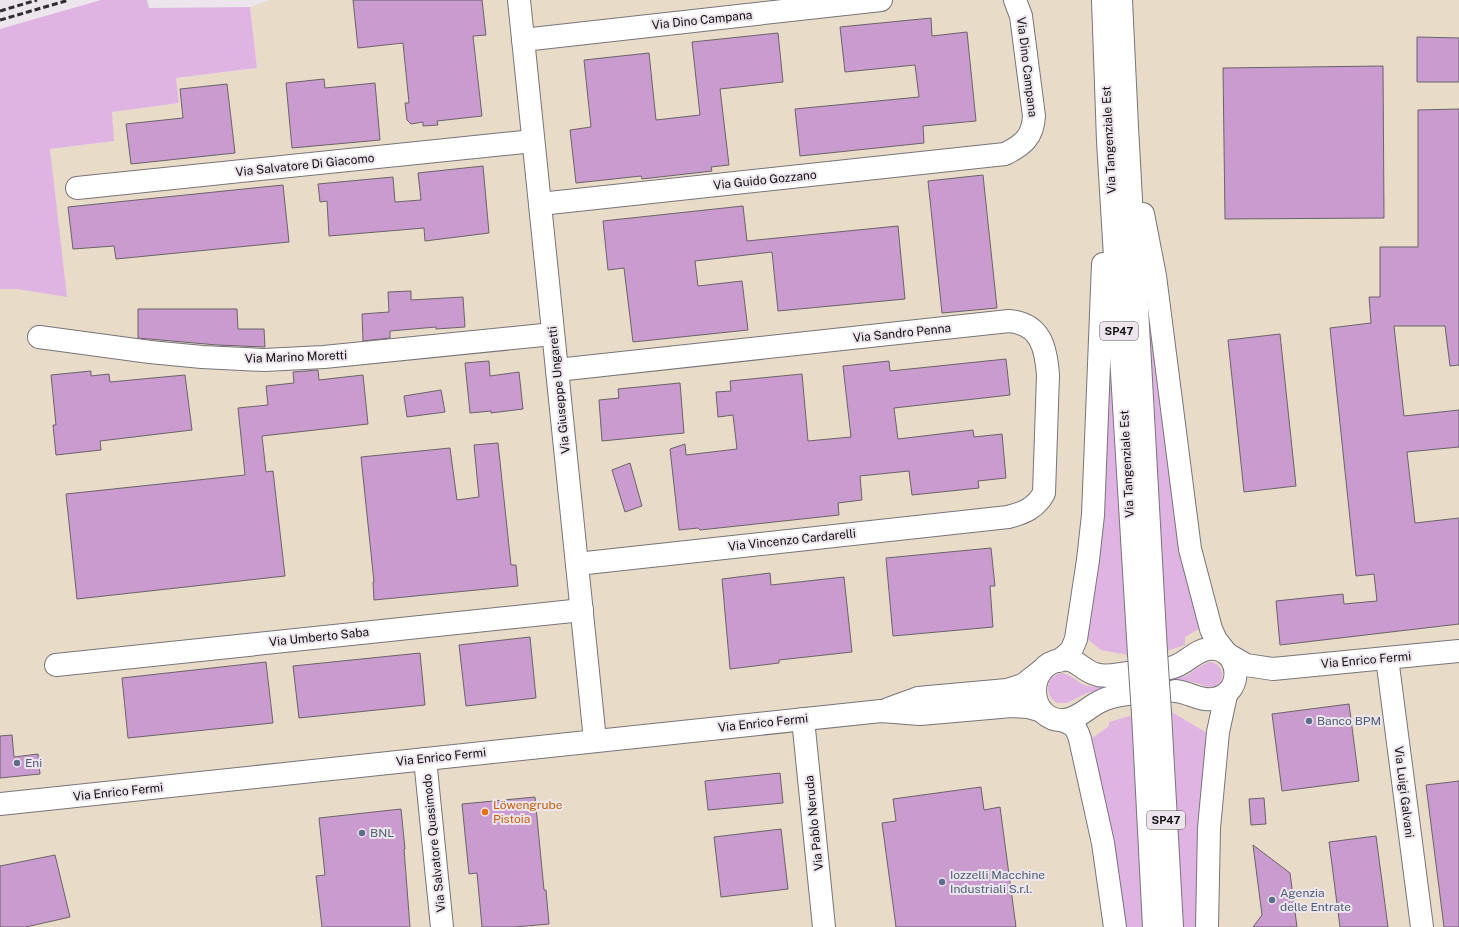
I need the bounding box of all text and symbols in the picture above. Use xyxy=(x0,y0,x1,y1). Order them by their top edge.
street label: Via Dino Campana xyxy=(651,8,753,32)
street label: Via Dino Campana xyxy=(1014,16,1040,118)
street label: Via Tangenziale Est xyxy=(1099,85,1119,194)
street label: Via Salvatore Di Giacomo xyxy=(235,151,375,179)
street label: Via Guido Gozzano xyxy=(713,168,817,192)
street label: Via Sandro Penna xyxy=(852,321,952,345)
road number: SP47 xyxy=(1100,322,1138,340)
street label: Via Giuseppe Ungaretti xyxy=(545,325,573,454)
street label: Via Marino Moretti xyxy=(245,348,347,366)
street label: Via Tangenziale Est xyxy=(1117,409,1137,518)
street label: Via Vincenzo Cardarelli xyxy=(727,526,857,554)
street label: Via Umberto Saba xyxy=(268,625,370,649)
street label: Via Enrico Fermi xyxy=(1320,649,1412,671)
street label: Via Enrico Fermi xyxy=(717,711,809,735)
place label: Banco BPM xyxy=(1317,714,1381,728)
marker: Banco BPM xyxy=(1304,716,1314,726)
street label: Via Enrico Fermi xyxy=(395,745,487,769)
street label: Via Luigi Galvani xyxy=(1391,745,1417,839)
place label: Eni xyxy=(25,756,42,770)
marker: Eni xyxy=(12,758,22,768)
street label: Via Salvatore Quasimodo xyxy=(420,773,448,913)
street label: Via Pablo Neruda xyxy=(802,774,826,872)
street label: Via Enrico Fermi xyxy=(72,780,164,804)
place label: Löwengrube Pistoia xyxy=(493,798,563,826)
marker: Löwengrube Pistoia xyxy=(480,807,490,817)
road number: SP47 xyxy=(1147,811,1185,829)
place label: BNL xyxy=(370,826,394,840)
marker: BNL xyxy=(357,828,367,838)
place label: Iozzelli Macchine Industriali S.r.l. xyxy=(950,868,1045,896)
marker: Iozzelli Macchine Industriali S.r.l. xyxy=(937,877,947,887)
place label: Agenzia delle Entrate xyxy=(1280,886,1351,914)
marker: Agenzia delle Entrate xyxy=(1267,895,1277,905)

